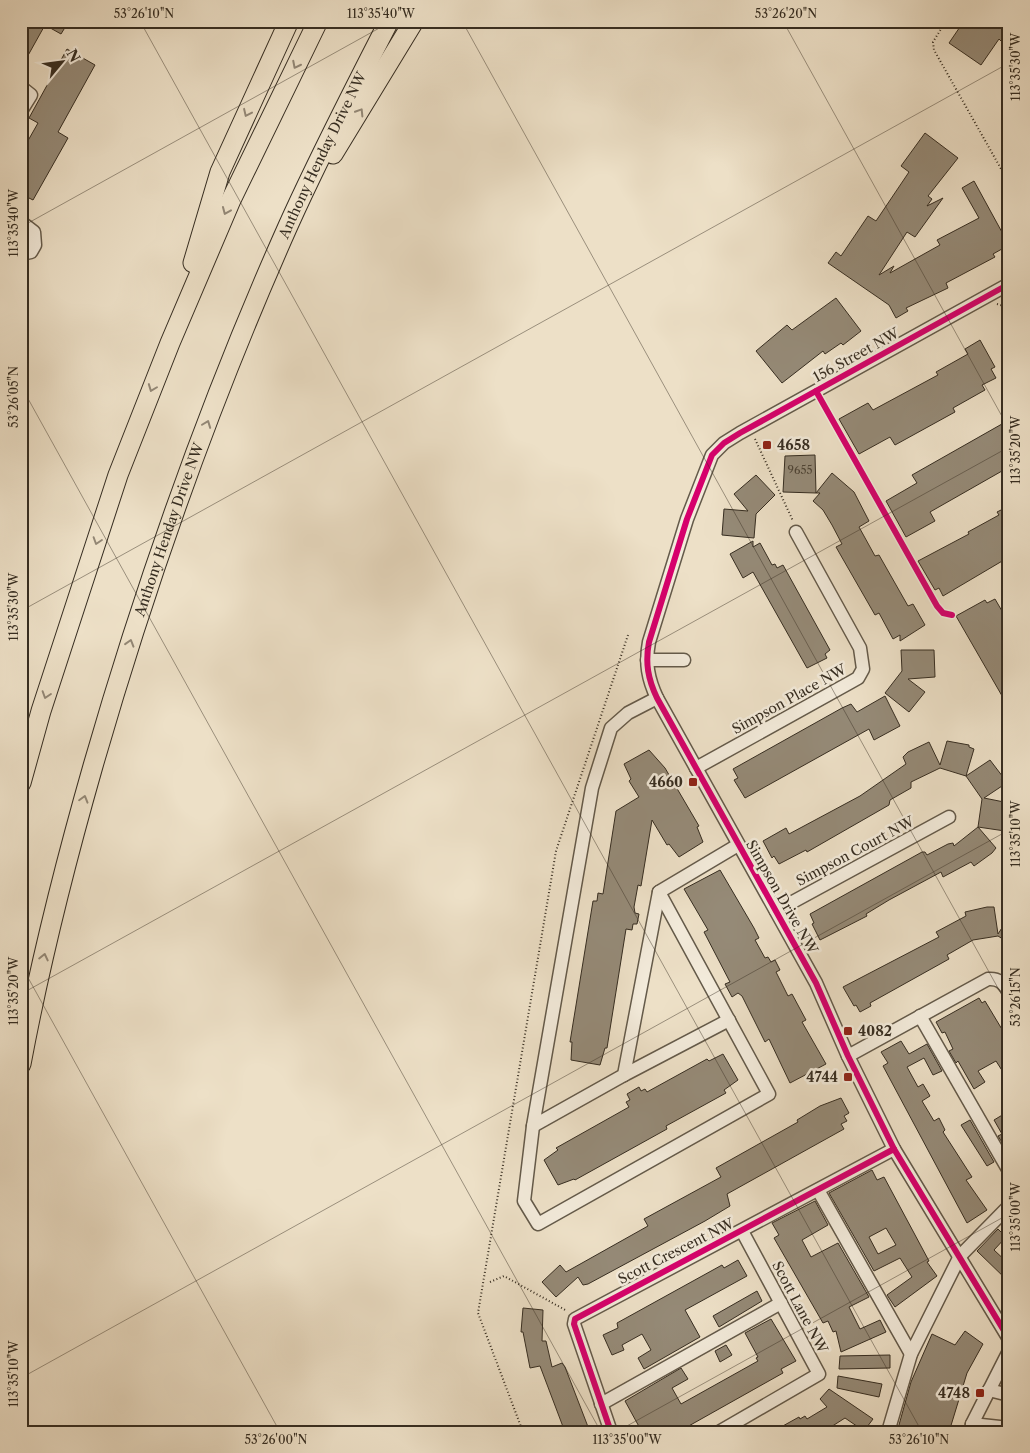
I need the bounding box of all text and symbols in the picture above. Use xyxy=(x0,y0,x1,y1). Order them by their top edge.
text: 53°26'10"N xyxy=(114,6,174,21)
text: 113°35'40"W xyxy=(347,6,416,21)
text: 53°26'20"N xyxy=(755,6,817,21)
text: 113°35'30"W xyxy=(1008,32,1023,101)
north arrow xyxy=(38,38,88,88)
text: N xyxy=(63,46,84,65)
one-way arrow xyxy=(292,60,302,69)
street label: Anthony Henday Drive NW xyxy=(274,68,371,242)
one-way arrow xyxy=(243,108,253,117)
one-way arrow xyxy=(353,108,363,117)
text: 113°35'40"W xyxy=(6,188,21,257)
one-way arrow xyxy=(222,207,232,215)
street label: 156 Street NW xyxy=(810,324,903,386)
text: 53°26'05"N xyxy=(6,366,21,428)
one-way arrow xyxy=(148,383,158,392)
text: 113°35'20"W xyxy=(1008,415,1023,484)
one-way arrow xyxy=(201,420,211,429)
place label: 4658 xyxy=(777,436,810,454)
marker: 4658 xyxy=(761,439,773,451)
street label: Anthony Henday Drive NW xyxy=(130,440,208,620)
house number: 9655 xyxy=(788,463,812,477)
one-way arrow xyxy=(92,536,102,545)
text: 113°35'30"W xyxy=(6,572,21,641)
one-way arrow xyxy=(124,640,134,648)
street label: Simpson Place NW xyxy=(729,660,850,738)
one-way arrow xyxy=(42,691,52,699)
place label: 4660 xyxy=(649,773,683,791)
marker: 4660 xyxy=(687,776,699,788)
one-way arrow xyxy=(78,795,88,804)
text: 113°35'10"W xyxy=(1008,800,1023,867)
street label: Simpson Court NW xyxy=(793,812,918,890)
street label: Simpson Drive NW xyxy=(742,837,822,958)
one-way arrow xyxy=(38,952,49,961)
text: 113°35'20"W xyxy=(6,956,21,1025)
text: 53°26'15"N xyxy=(1008,967,1023,1027)
place label: 4082 xyxy=(858,1022,892,1040)
marker: 4082 xyxy=(842,1025,854,1037)
place label: 4744 xyxy=(806,1068,838,1086)
marker: 4744 xyxy=(842,1071,854,1083)
text: 113°35'00"W xyxy=(1008,1182,1023,1252)
street label: Scott Crescent NW xyxy=(615,1214,738,1288)
street label: Scott Lane NW xyxy=(768,1258,832,1357)
text: 113°35'10"W xyxy=(6,1340,21,1407)
place label: 4748 xyxy=(938,1384,970,1402)
marker: 4748 xyxy=(974,1387,986,1399)
text: 53°26'00"N xyxy=(245,1432,308,1447)
text: 113°35'00"W xyxy=(592,1432,662,1447)
text: 53°26'10"N xyxy=(889,1432,949,1447)

